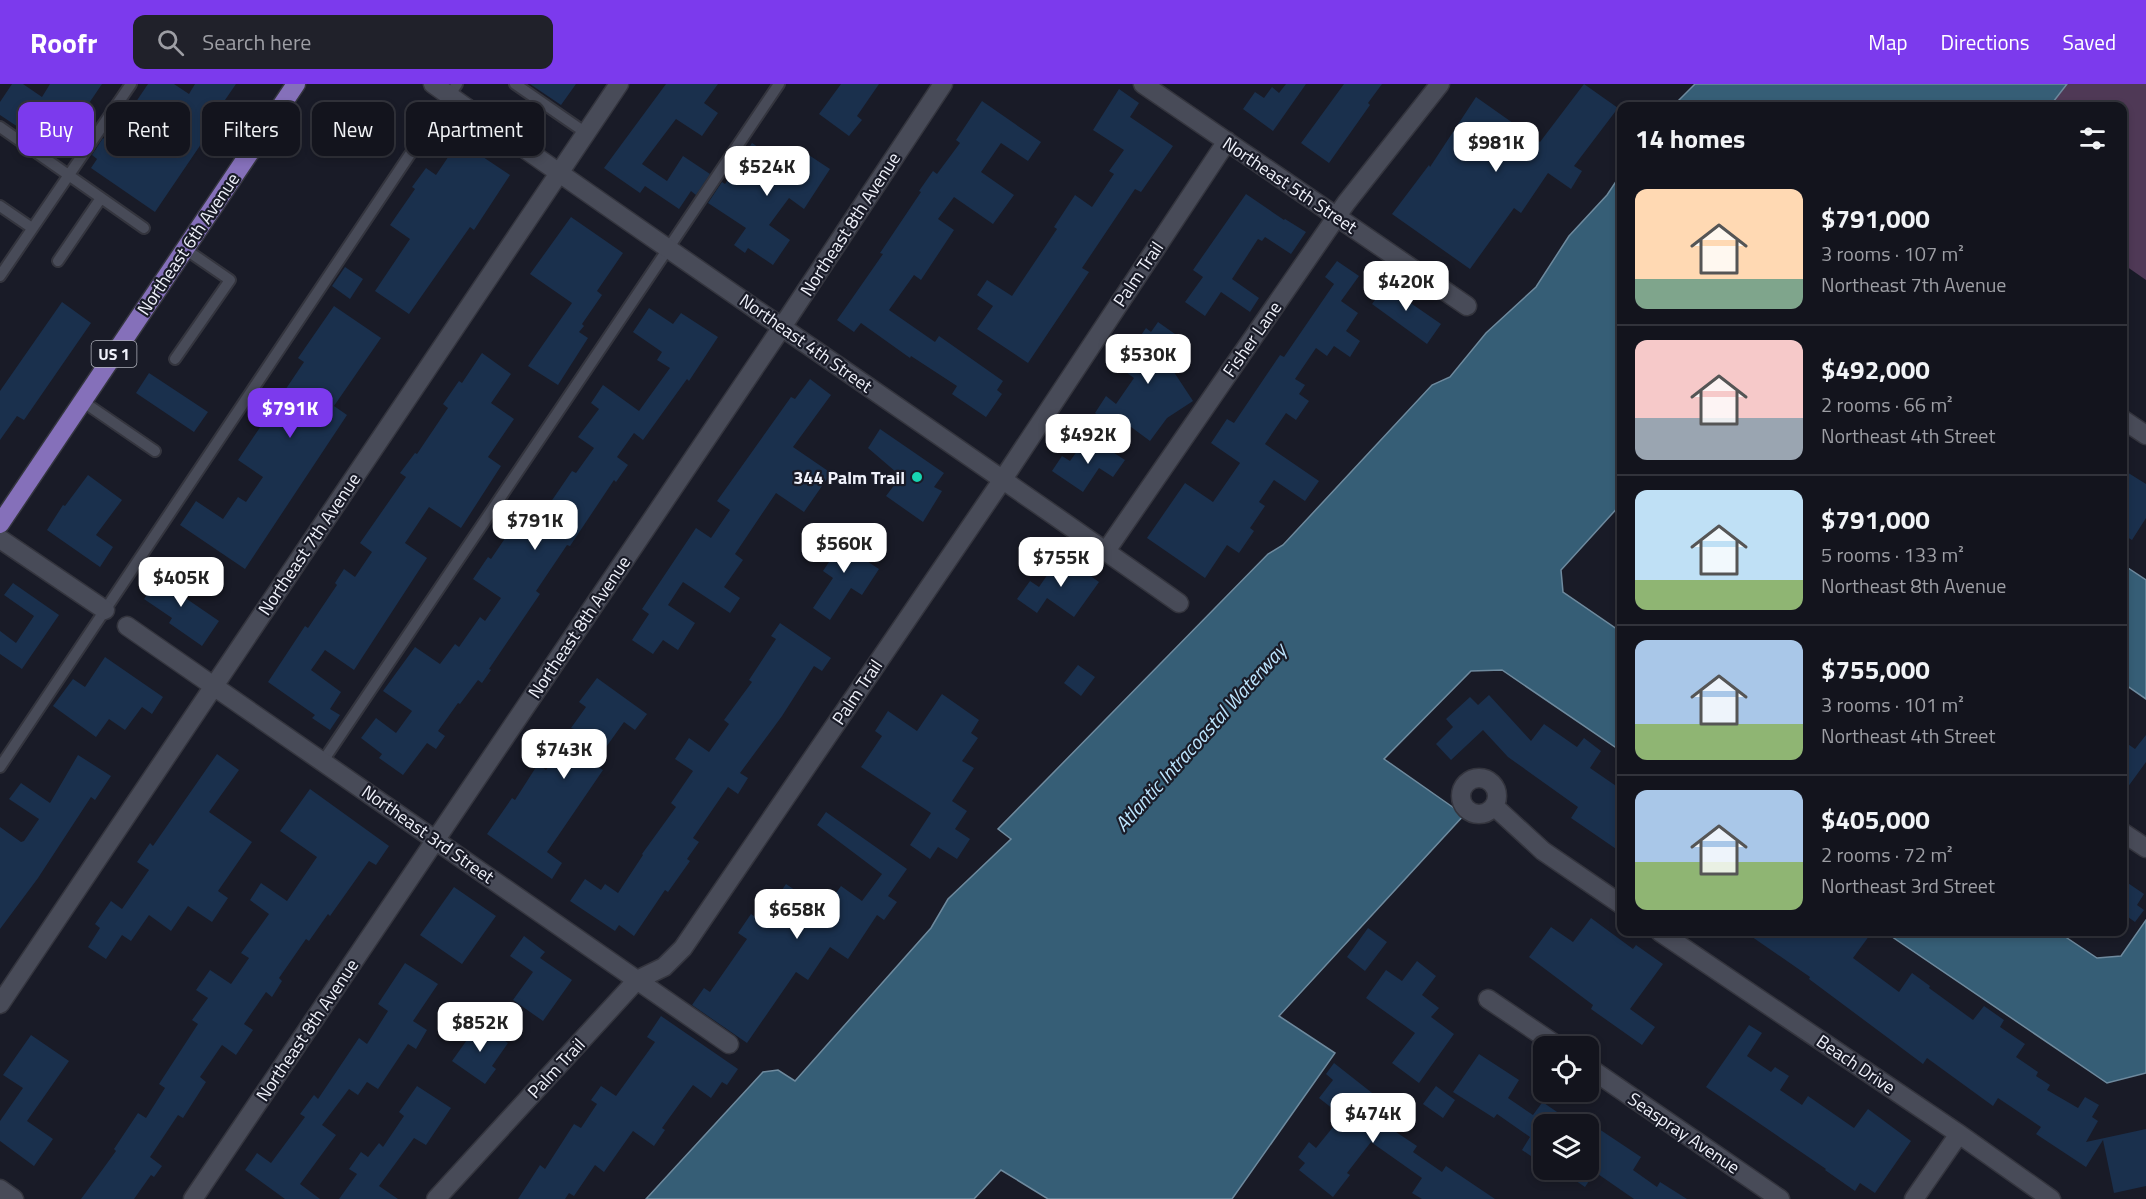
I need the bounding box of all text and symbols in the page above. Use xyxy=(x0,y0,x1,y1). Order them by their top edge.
search box xyxy=(133,15,553,69)
text: Roofr xyxy=(30,21,97,64)
text: Search here xyxy=(202,25,311,59)
icon: search xyxy=(154,26,187,59)
text: Map xyxy=(1868,26,1908,58)
text: Directions xyxy=(1941,26,2030,58)
text: Saved xyxy=(2063,26,2116,58)
chip: Buy xyxy=(18,102,94,156)
chip: Rent xyxy=(106,102,190,156)
chip: Filters xyxy=(202,102,300,156)
chip: New xyxy=(312,102,394,156)
chip: Apartment xyxy=(406,102,544,156)
text: 14 homes xyxy=(1635,119,1745,158)
pin: $981K xyxy=(1454,122,1538,173)
icon: filters xyxy=(2076,122,2109,155)
text: $981K xyxy=(1468,126,1524,157)
street label: Northeast 5th Street xyxy=(1217,130,1363,240)
pin: $524K xyxy=(725,146,809,197)
street label: Northeast 8th Avenue xyxy=(793,147,907,301)
text: $524K xyxy=(739,150,795,181)
street label: Northeast 6th Avenue xyxy=(130,167,246,321)
text: $791,000 xyxy=(1821,199,1930,238)
icon: home xyxy=(1683,213,1755,285)
street label: Palm Trail xyxy=(1106,236,1170,312)
text: 3 rooms · 107 m² xyxy=(1821,238,1964,269)
pin: $420K xyxy=(1364,261,1448,312)
text: $420K xyxy=(1378,265,1434,296)
text: Northeast 7th Avenue xyxy=(1821,269,2006,300)
street label: Northeast 4th Street xyxy=(734,287,879,399)
street label: Fisher Lane xyxy=(1216,296,1288,382)
pin: $530K xyxy=(1106,334,1190,385)
text: $530K xyxy=(1120,338,1176,369)
road number: US 1 xyxy=(92,341,136,367)
text: $492,000 xyxy=(1821,350,1930,389)
icon: home xyxy=(1683,364,1755,436)
pin: $791K xyxy=(248,388,332,439)
text: 2 rooms · 66 m² xyxy=(1821,389,1953,420)
text: $791K xyxy=(262,392,318,423)
pin: $492K xyxy=(1046,414,1130,465)
text: $492K xyxy=(1060,418,1116,449)
text: Northeast 4th Street xyxy=(1821,420,1995,451)
place label: 344 Palm Trail xyxy=(793,464,905,491)
street label: Northeast 7th Avenue xyxy=(251,467,367,621)
marker: 344 Palm Trail xyxy=(910,470,924,484)
pin: $791K xyxy=(493,500,577,551)
text: $791,000 xyxy=(1821,500,1930,539)
text: $791K xyxy=(507,504,563,535)
icon: home xyxy=(1683,514,1755,586)
pin: $560K xyxy=(802,523,886,574)
text: $560K xyxy=(816,527,872,558)
pin: $755K xyxy=(1019,537,1103,588)
text: 5 rooms · 133 m² xyxy=(1821,539,1964,570)
text: $755K xyxy=(1033,541,1089,572)
street label: Northeast 8th Avenue xyxy=(521,550,637,704)
pin: $405K xyxy=(139,557,223,608)
text: $405K xyxy=(153,561,209,592)
text: Northeast 8th Avenue xyxy=(1821,570,2006,601)
water label: Atlantic Intracoastal Waterway xyxy=(1107,634,1295,838)
text: $755,000 xyxy=(1821,650,1930,689)
street label: Palm Trail xyxy=(825,654,889,730)
icon: home xyxy=(1683,664,1755,736)
text: 3 rooms · 101 m² xyxy=(1821,689,1964,720)
text: Northeast 4th Street xyxy=(1821,720,1995,751)
pin: $743K xyxy=(522,729,606,780)
text: $743K xyxy=(536,733,592,764)
street label: Northeast 3rd Street xyxy=(356,778,500,890)
text: $405,000 xyxy=(1821,800,1930,839)
icon: home xyxy=(1683,814,1755,886)
text: 2 rooms · 72 m² xyxy=(1821,839,1953,870)
text: Northeast 3rd Street xyxy=(1821,870,1995,901)
pin: $658K xyxy=(755,889,839,940)
text: $658K xyxy=(769,893,825,924)
street label: Northeast 8th Avenue xyxy=(249,953,365,1107)
pin: $852K xyxy=(438,1002,522,1053)
text: $852K xyxy=(452,1006,508,1037)
street label: Beach Drive xyxy=(1811,1028,1901,1100)
street label: Palm Trail xyxy=(521,1032,591,1104)
map controls xyxy=(1533,1036,1599,1180)
button: locate xyxy=(1533,1036,1599,1102)
street label: Seaspray Avenue xyxy=(1623,1086,1745,1180)
pin: $474K xyxy=(1331,1093,1415,1144)
text: $474K xyxy=(1345,1097,1401,1128)
button: layers xyxy=(1533,1114,1599,1180)

